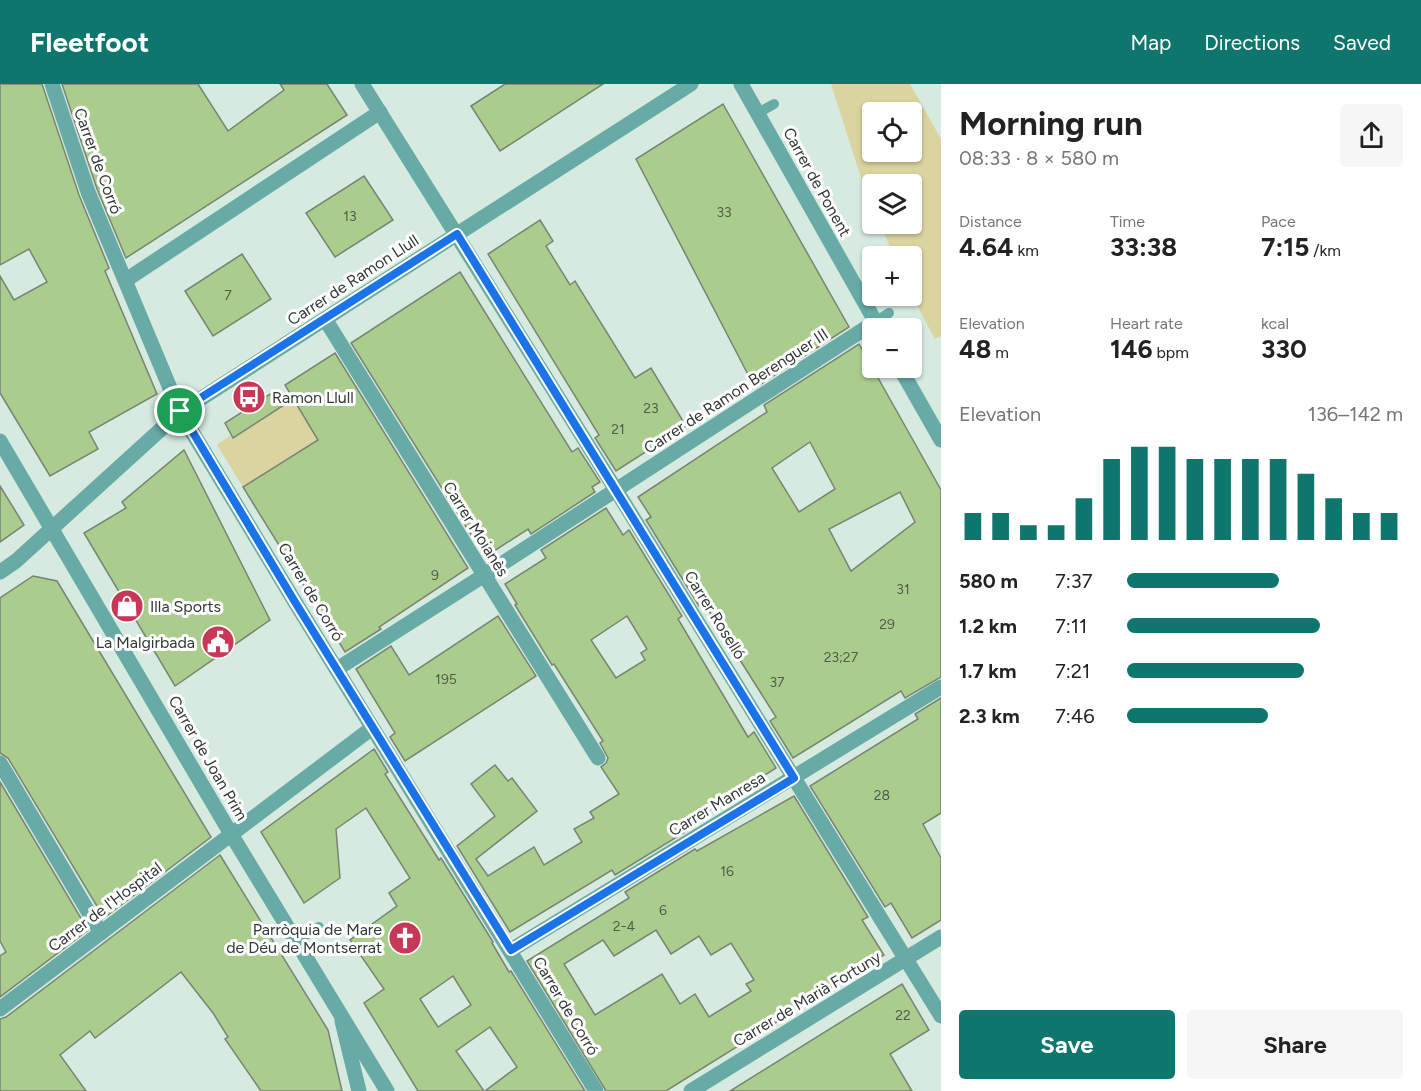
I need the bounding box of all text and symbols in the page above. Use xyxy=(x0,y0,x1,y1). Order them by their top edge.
text: Fleetfoot xyxy=(30,25,149,59)
text: Map xyxy=(1130,30,1171,55)
text: Directions xyxy=(1204,30,1300,55)
text: Saved xyxy=(1333,30,1391,55)
map controls xyxy=(862,102,922,378)
button: locate xyxy=(862,102,922,162)
text: Morning run xyxy=(959,104,1143,143)
button: share xyxy=(1340,104,1403,167)
street label: Carrer de Corró xyxy=(70,105,126,217)
street label: Carrer de Ponent xyxy=(779,124,855,240)
text: 08:33 · 8 × 580 m xyxy=(959,146,1119,170)
button: layers xyxy=(862,174,922,234)
house number: 33 xyxy=(716,204,732,221)
house number: 13 xyxy=(343,208,357,225)
text: Distance xyxy=(959,212,1022,231)
text: Time xyxy=(1110,212,1145,231)
text: Pace xyxy=(1261,212,1296,231)
street label: Carrer de Ramon Llull xyxy=(284,231,422,329)
text: 4.64 xyxy=(959,231,1013,263)
text: 33:38 xyxy=(1110,231,1177,263)
text: 7:15 xyxy=(1261,231,1309,263)
text: km xyxy=(1013,241,1039,260)
text: /km xyxy=(1309,241,1341,260)
button: + xyxy=(862,246,922,306)
house number: 7 xyxy=(224,287,232,304)
text: Elevation xyxy=(959,314,1025,333)
text: Heart rate xyxy=(1110,314,1183,333)
text: kcal xyxy=(1261,314,1289,333)
button: − xyxy=(862,318,922,378)
street label: Carrer de Ramon Berenguer III xyxy=(640,324,832,458)
text: 48 xyxy=(959,333,991,365)
text: 146 xyxy=(1110,333,1153,365)
text: 330 xyxy=(1261,333,1307,365)
text: m xyxy=(991,343,1009,362)
text: bpm xyxy=(1153,343,1189,362)
bus stop icon: Ramon Llull xyxy=(231,379,267,415)
pin xyxy=(154,385,205,436)
place label: Ramon Llull xyxy=(272,388,354,407)
icon: arrive xyxy=(163,394,196,427)
house number: 23 xyxy=(643,400,659,417)
text: Elevation xyxy=(959,402,1041,426)
text: 136–142 m xyxy=(1308,402,1403,426)
house number: 21 xyxy=(611,421,625,438)
street label: Carrer Moianès xyxy=(439,478,513,580)
street label: Carrer de Corró xyxy=(274,539,348,645)
house number: 9 xyxy=(431,567,439,584)
street label: Carrer Roselló xyxy=(680,567,750,663)
text: 580 m xyxy=(959,569,1018,593)
text: 7:37 xyxy=(1055,569,1092,593)
house number: 31 xyxy=(896,581,910,598)
shop icon: Illa Sports xyxy=(109,588,145,624)
place label: Illa Sports xyxy=(150,597,221,616)
text: 1.2 km xyxy=(959,614,1017,638)
text: 7:11 xyxy=(1055,614,1087,638)
house number: 29 xyxy=(879,616,895,633)
public building icon: La Malgirbada xyxy=(200,624,236,660)
place label: La Malgirbada xyxy=(96,633,195,652)
house number: 23;27 xyxy=(824,649,859,666)
text: 1.7 km xyxy=(959,659,1016,683)
text: 7:21 xyxy=(1055,659,1090,683)
house number: 195 xyxy=(435,671,457,688)
house number: 37 xyxy=(769,674,785,691)
street label: Carrer de Joan Prim xyxy=(164,692,252,824)
text: 2.3 km xyxy=(959,704,1020,728)
text: 7:46 xyxy=(1055,704,1095,728)
street label: Carrer Manresa xyxy=(665,768,769,840)
house number: 28 xyxy=(874,787,890,804)
street label: Carrer de l'Hospital xyxy=(45,858,165,956)
house number: 16 xyxy=(720,863,734,880)
house number: 6 xyxy=(659,902,667,919)
house number: 2-4 xyxy=(613,918,635,935)
place label: Parròquia de Mare de Déu de Montserrat xyxy=(226,920,382,957)
church icon: Parròquia de Mare de Déu de Montserrat xyxy=(387,920,423,956)
street label: Carrer de Marià Fortuny xyxy=(730,947,885,1051)
street label: Carrer de Corró xyxy=(529,953,603,1059)
house number: 22 xyxy=(895,1007,911,1024)
button: Save xyxy=(959,1010,1175,1079)
button: Share xyxy=(1187,1010,1403,1079)

